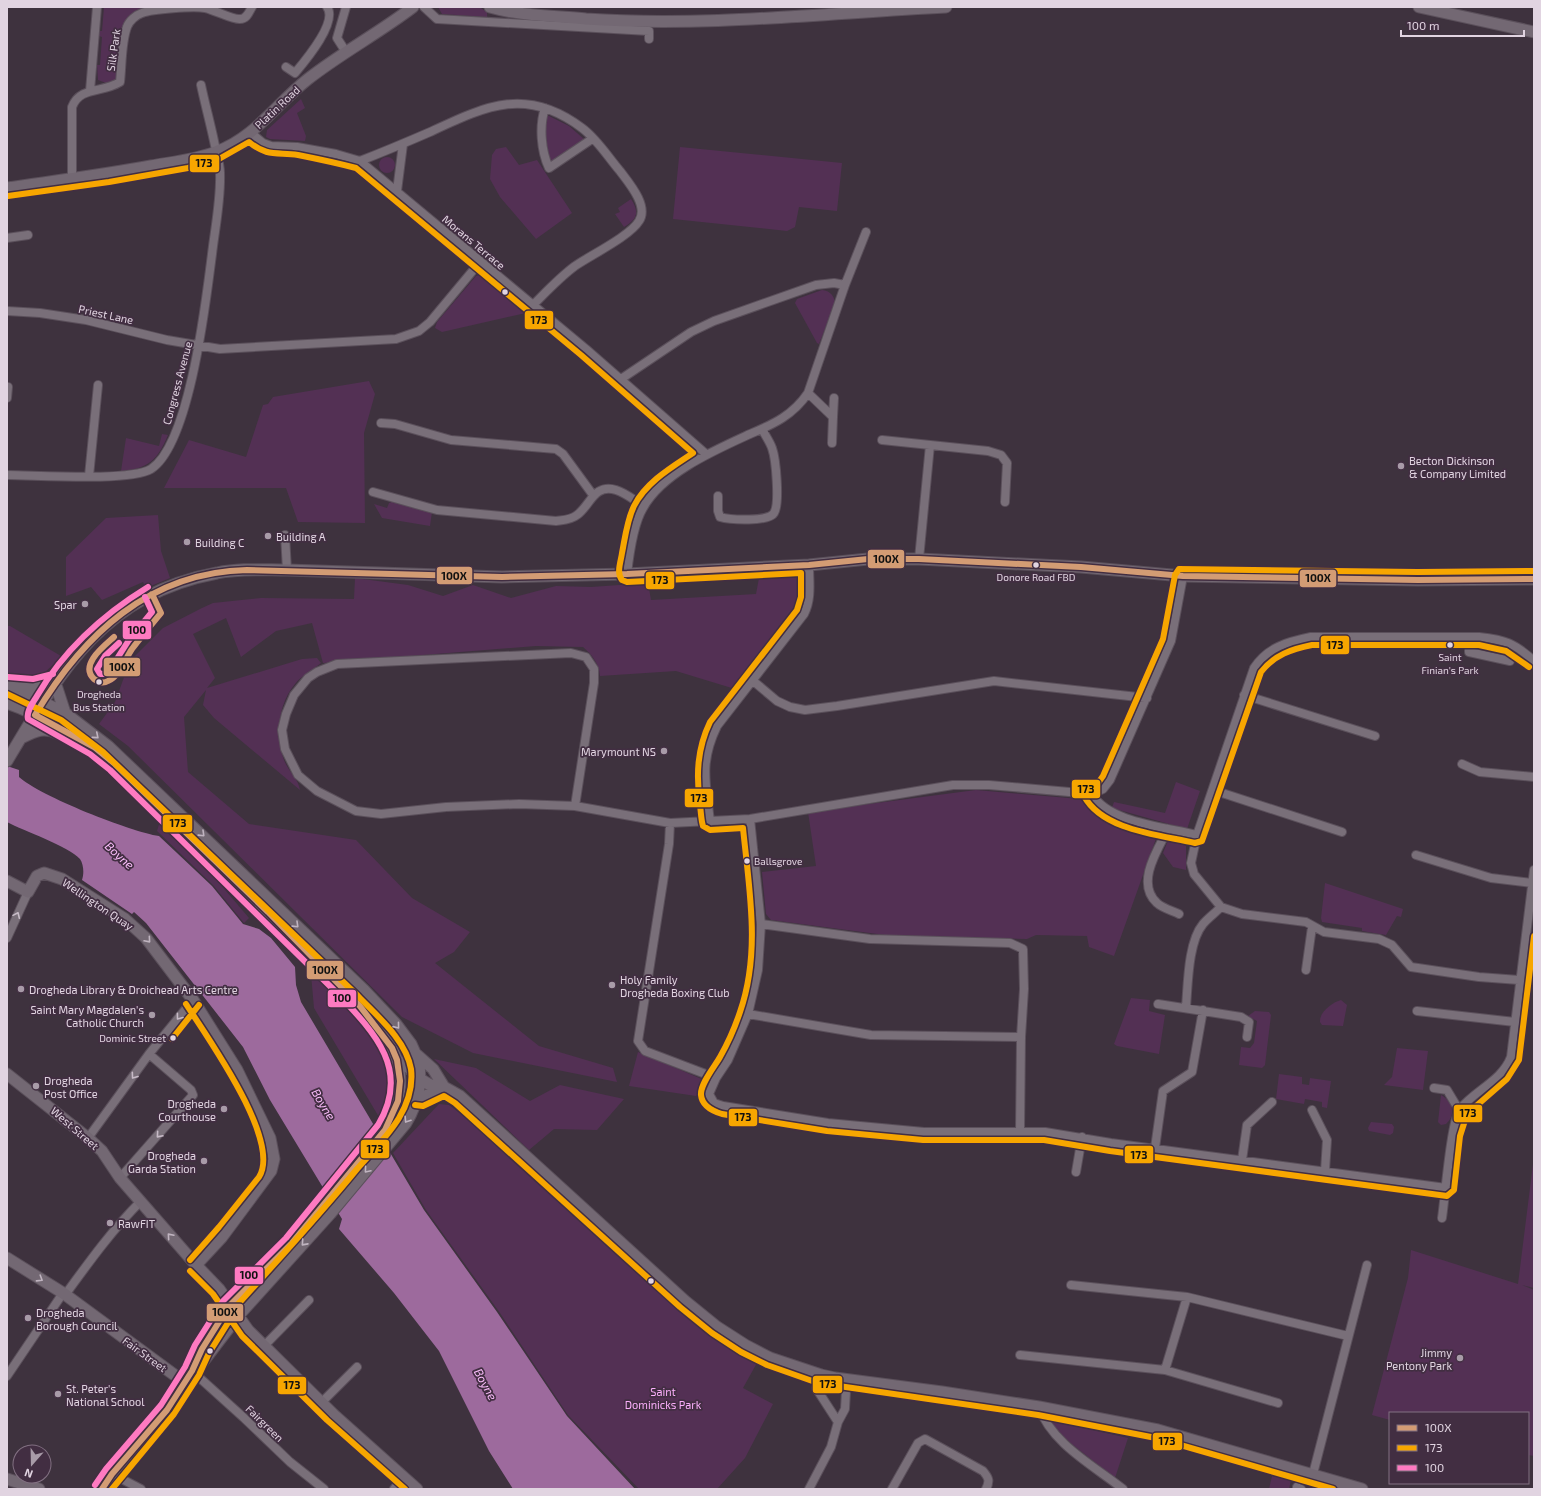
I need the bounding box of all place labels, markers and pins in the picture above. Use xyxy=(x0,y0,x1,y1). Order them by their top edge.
unlabelled marker xyxy=(500,287,510,297)
place label: Becton Dickinson & Company Limited xyxy=(1409,454,1506,480)
marker: Becton Dickinson & Company Limited xyxy=(1396,461,1406,471)
place label: Building A xyxy=(276,530,326,543)
marker: Building A xyxy=(263,531,273,541)
place label: Building C xyxy=(195,536,244,549)
marker: Building C xyxy=(182,537,192,547)
marker: Donore Road FBD xyxy=(1031,560,1041,570)
place label: Donore Road FBD xyxy=(997,571,1076,583)
place label: Spar xyxy=(54,598,78,611)
marker: Spar xyxy=(80,599,90,609)
marker: Saint Finian's Park xyxy=(1445,640,1455,650)
place label: Saint Finian's Park xyxy=(1421,651,1479,676)
marker: Drogheda Bus Station xyxy=(94,677,104,687)
place label: Drogheda Bus Station xyxy=(73,688,125,713)
place label: Marymount NS xyxy=(581,745,656,758)
marker: Marymount NS xyxy=(659,746,669,756)
place label: Ballsgrove xyxy=(754,855,802,867)
marker: Ballsgrove xyxy=(742,856,752,866)
place label: Holy Family Drogheda Boxing Club xyxy=(620,973,730,999)
marker: Holy Family Drogheda Boxing Club xyxy=(607,980,617,990)
place label: Drogheda Library & Droichead Arts Centre xyxy=(29,983,238,996)
marker: Drogheda Library & Droichead Arts Centre xyxy=(16,984,26,994)
place label: Saint Mary Magdalen's Catholic Church xyxy=(30,1003,144,1029)
marker: Saint Mary Magdalen's Catholic Church xyxy=(147,1010,157,1020)
place label: Dominic Street xyxy=(99,1032,166,1044)
marker: Dominic Street xyxy=(168,1033,178,1043)
place label: Drogheda Post Office xyxy=(44,1074,98,1100)
marker: Drogheda Post Office xyxy=(31,1081,41,1091)
place label: Drogheda Courthouse xyxy=(158,1097,216,1123)
marker: Drogheda Courthouse xyxy=(219,1104,229,1114)
place label: Drogheda Garda Station xyxy=(128,1149,196,1175)
marker: Drogheda Garda Station xyxy=(199,1156,209,1166)
place label: RawFIT xyxy=(118,1217,156,1230)
marker: RawFIT xyxy=(105,1218,115,1228)
unlabelled marker xyxy=(646,1276,656,1286)
place label: Drogheda Borough Council xyxy=(36,1306,118,1332)
marker: Drogheda Borough Council xyxy=(23,1313,33,1323)
unlabelled marker xyxy=(205,1346,215,1356)
place label: Jimmy Pentony Park xyxy=(1386,1346,1452,1372)
marker: Jimmy Pentony Park xyxy=(1455,1353,1465,1363)
place label: St. Peter's National School xyxy=(66,1382,145,1408)
marker: St. Peter's National School xyxy=(53,1389,63,1399)

